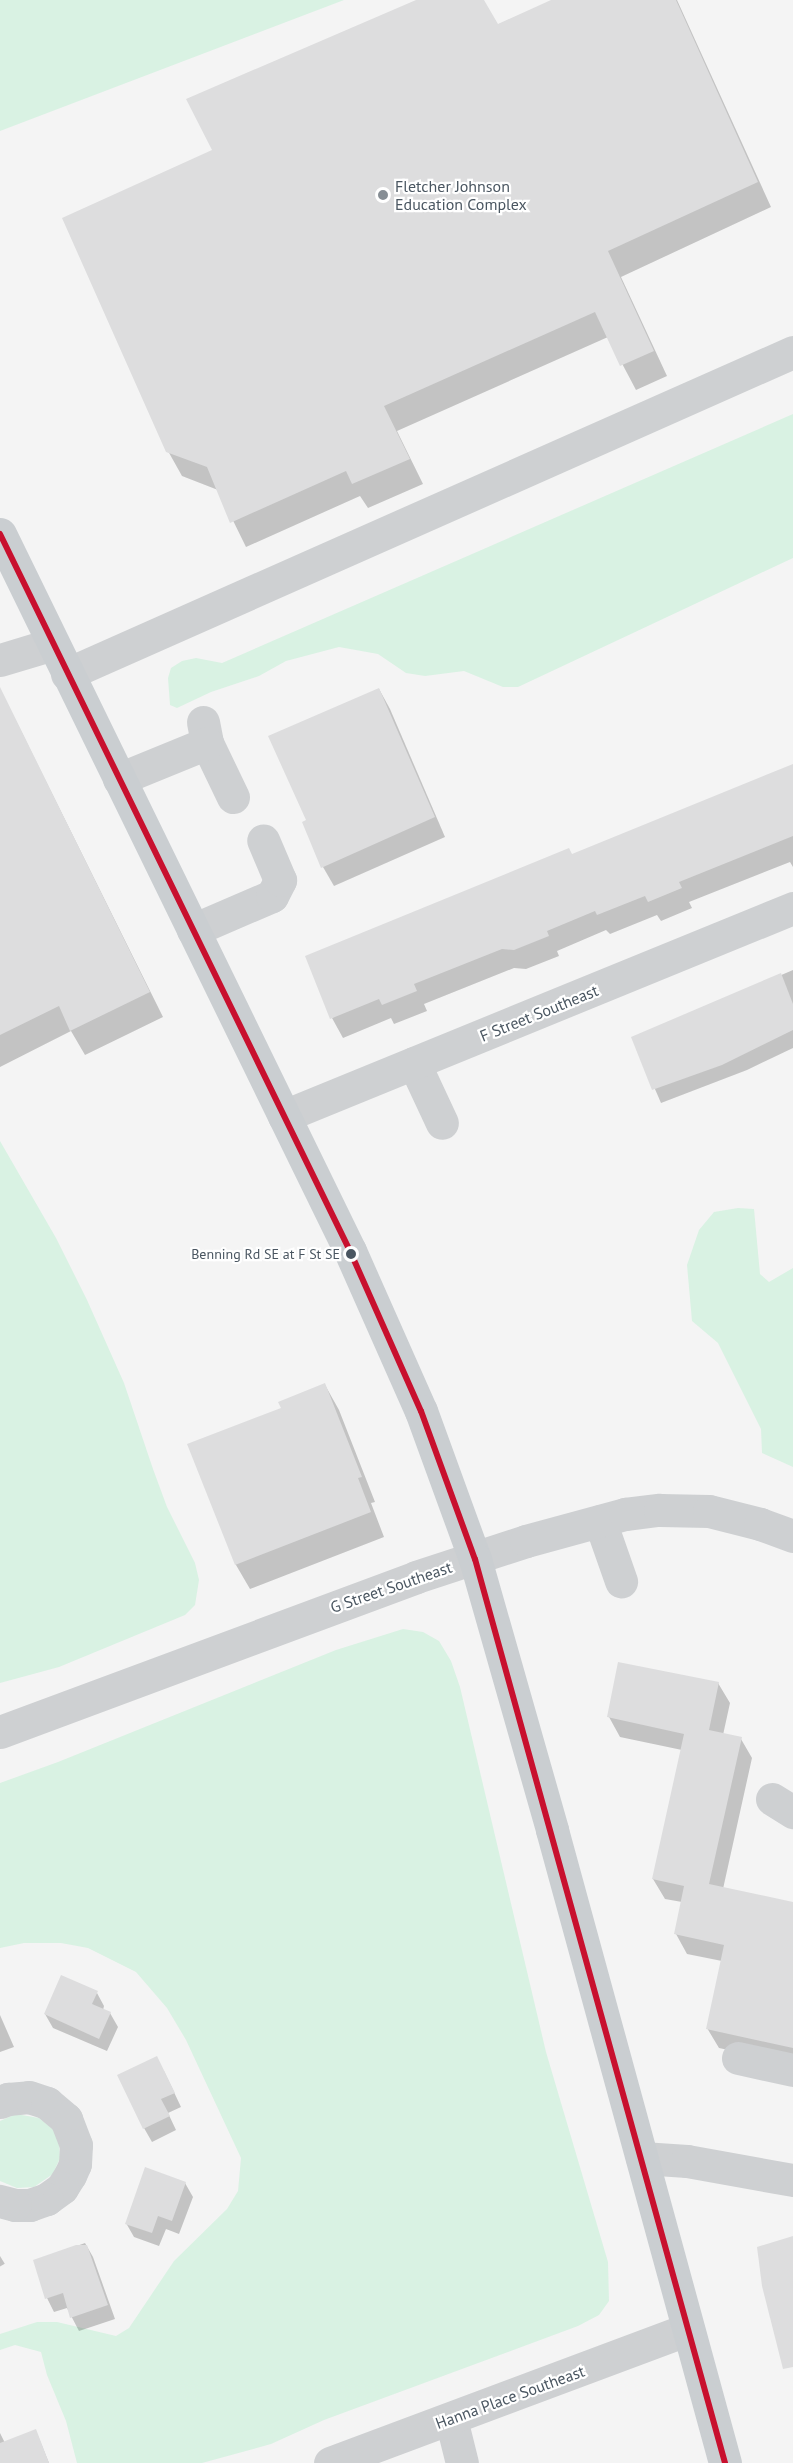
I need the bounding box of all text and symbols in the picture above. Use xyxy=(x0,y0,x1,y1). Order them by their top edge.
place label: Fletcher Johnson Education Complex xyxy=(395,176,527,214)
marker: Fletcher Johnson Education Complex xyxy=(376,188,390,202)
street label: F Street Southeast xyxy=(477,981,601,1045)
place label: Benning Rd SE at F St SE xyxy=(191,1246,340,1262)
marker: Benning Rd SE at F St SE xyxy=(345,1248,357,1260)
street label: G Street Southeast xyxy=(328,1557,454,1617)
street label: Hanna Place Southeast xyxy=(433,2361,587,2433)

